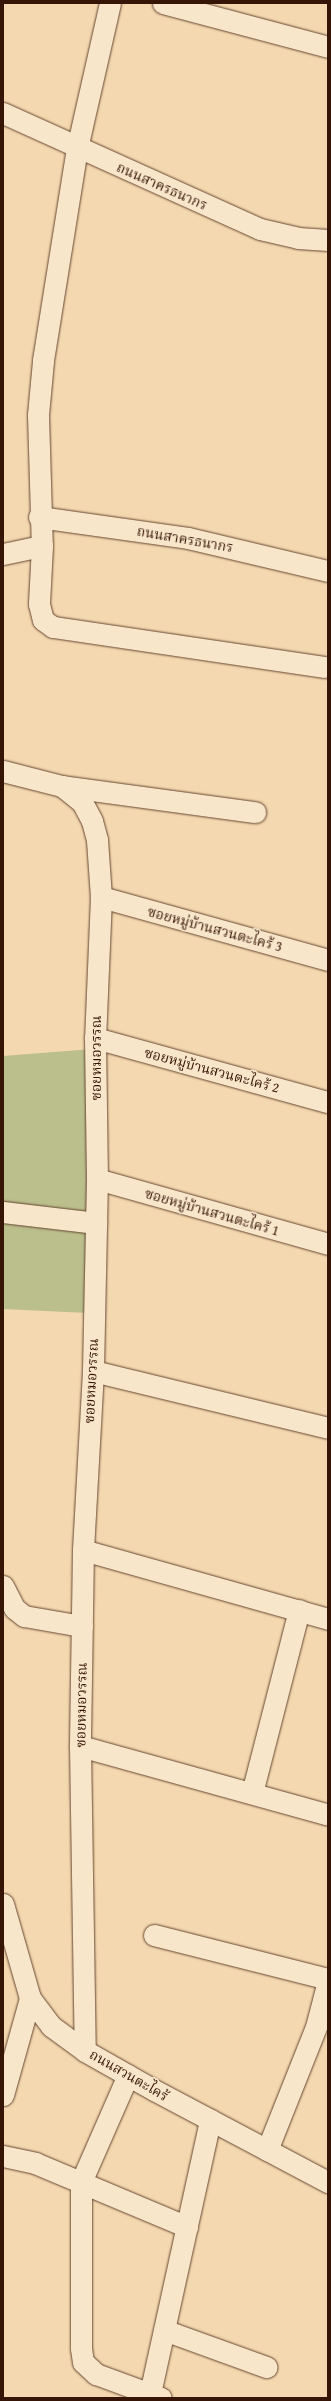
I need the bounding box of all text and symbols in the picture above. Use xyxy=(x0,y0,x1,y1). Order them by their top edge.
street label: ถนนสาครธนากร xyxy=(114,159,210,213)
street label: ถนนสาครธนากร xyxy=(136,522,234,556)
street label: ซอยหมู่บ้านสวนตะไคร้ 3 xyxy=(146,903,284,955)
street label: ซอยหมอวรรณ xyxy=(88,1015,104,1101)
street label: ซอยหมู่บ้านสวนตะไคร้ 2 xyxy=(143,1044,281,1096)
street label: ซอยหมู่บ้านสวนตะไคร้ 1 xyxy=(143,1185,281,1239)
street label: ซอยหมอวรรณ xyxy=(80,1338,102,1424)
street label: ซอยหมอวรรณ xyxy=(72,1662,90,1748)
street label: ถนนสวนตะไคร้ xyxy=(87,2046,171,2104)

